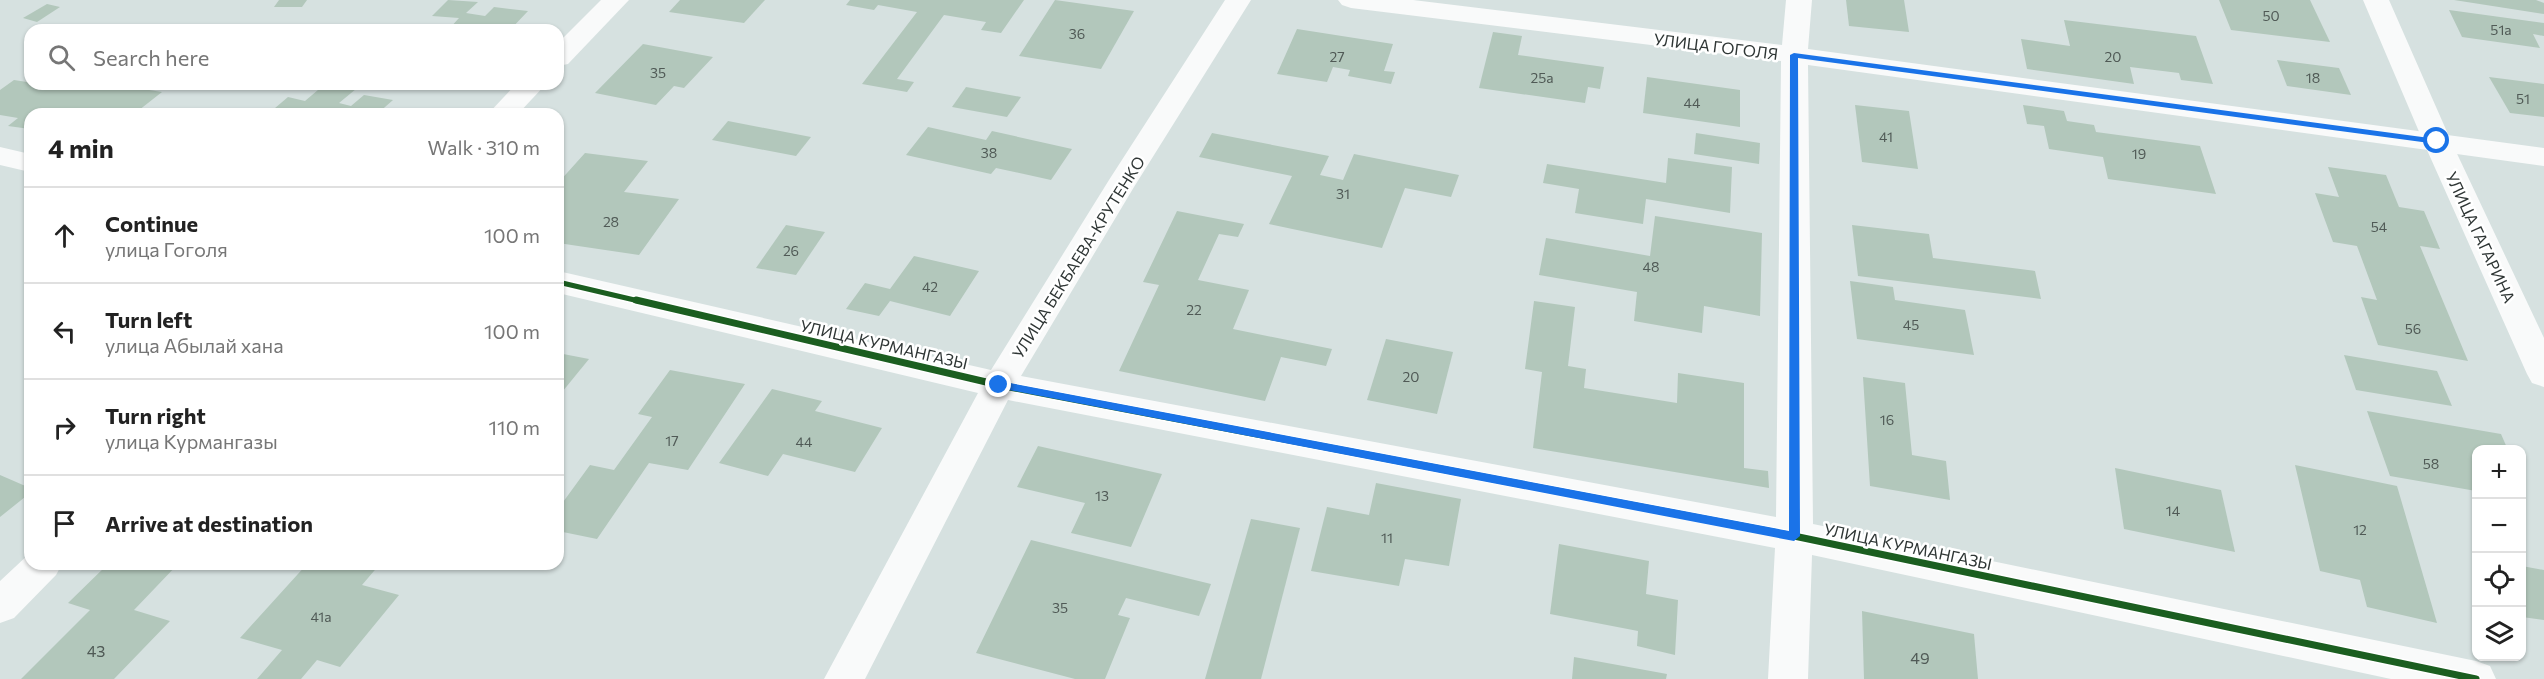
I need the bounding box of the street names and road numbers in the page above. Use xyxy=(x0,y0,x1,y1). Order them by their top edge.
street label: УЛИЦА ГОГОЛЯ xyxy=(1653,29,1779,63)
street label: УЛИЦА БЕКБАЕВА-КРУТЕНКО xyxy=(1008,152,1148,362)
street label: УЛИЦА ГАГАРИНА xyxy=(2442,169,2520,305)
street label: УЛИЦА КУРМАНГАЗЫ xyxy=(798,315,970,373)
street label: УЛИЦА КУРМАНГАЗЫ xyxy=(1822,519,1994,573)

